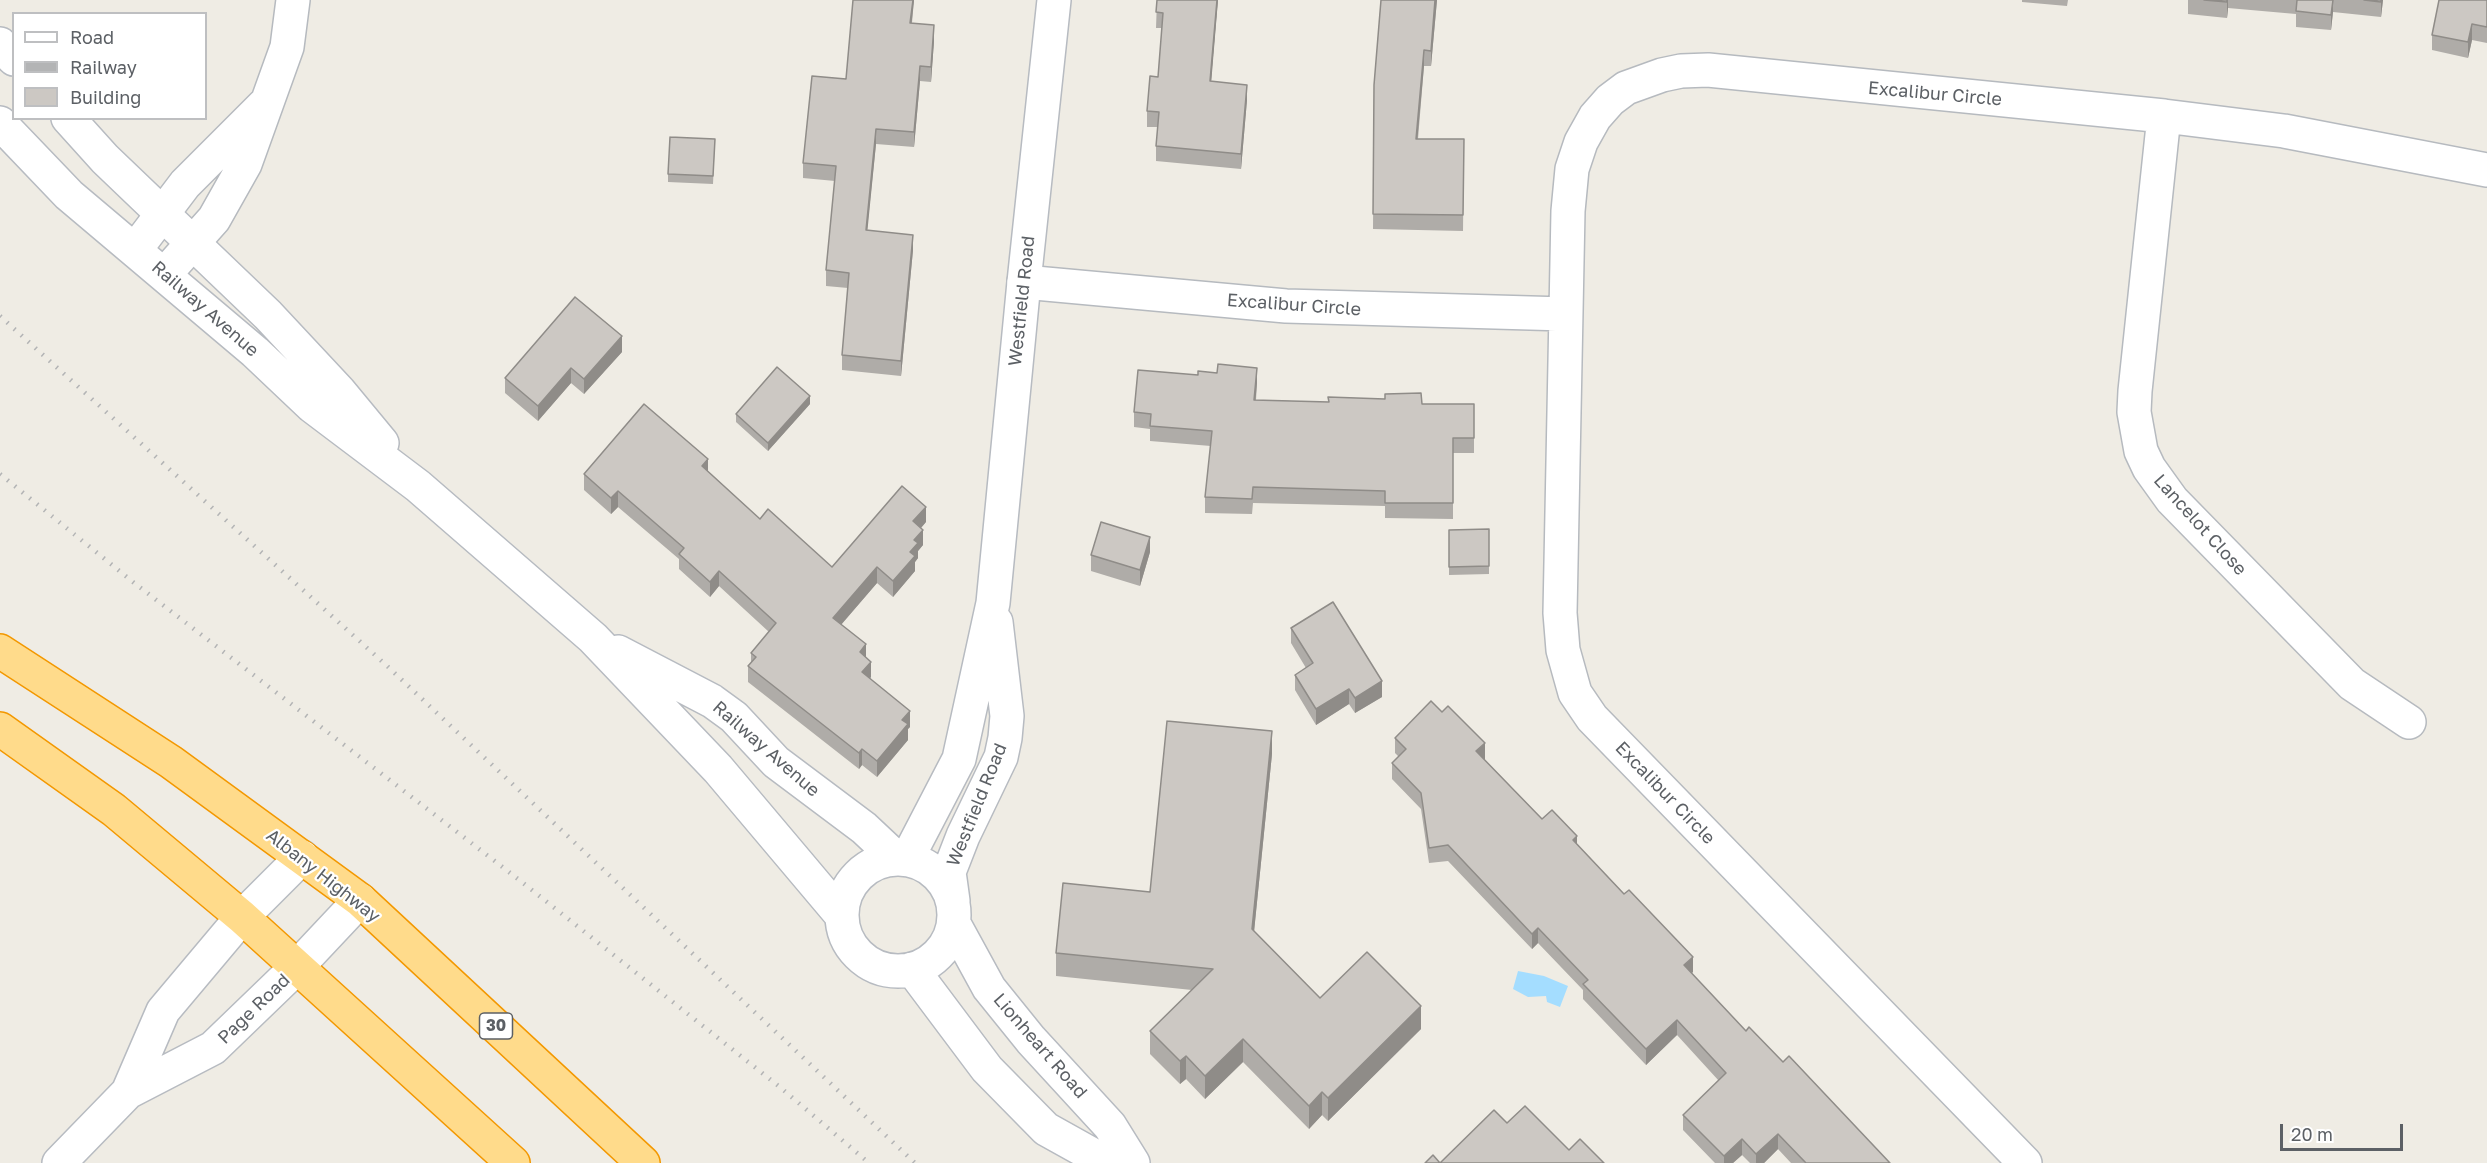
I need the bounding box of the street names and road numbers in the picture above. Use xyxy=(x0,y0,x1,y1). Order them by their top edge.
street label: Excalibur Circle xyxy=(1867,77,2003,111)
street label: Westfield Road xyxy=(1004,235,1040,367)
street label: Railway Avenue xyxy=(147,257,263,361)
street label: Excalibur Circle xyxy=(1226,290,1362,320)
street label: Lancelot Close xyxy=(2149,470,2251,580)
street label: Railway Avenue xyxy=(708,697,824,801)
street label: Excalibur Circle xyxy=(1611,737,1719,849)
street label: Westfield Road xyxy=(942,740,1012,870)
street label: Albany Highway xyxy=(262,825,384,927)
street label: Page Road xyxy=(213,969,295,1049)
street label: Lionheart Road xyxy=(989,989,1091,1103)
road number: 30 xyxy=(480,1013,512,1039)

